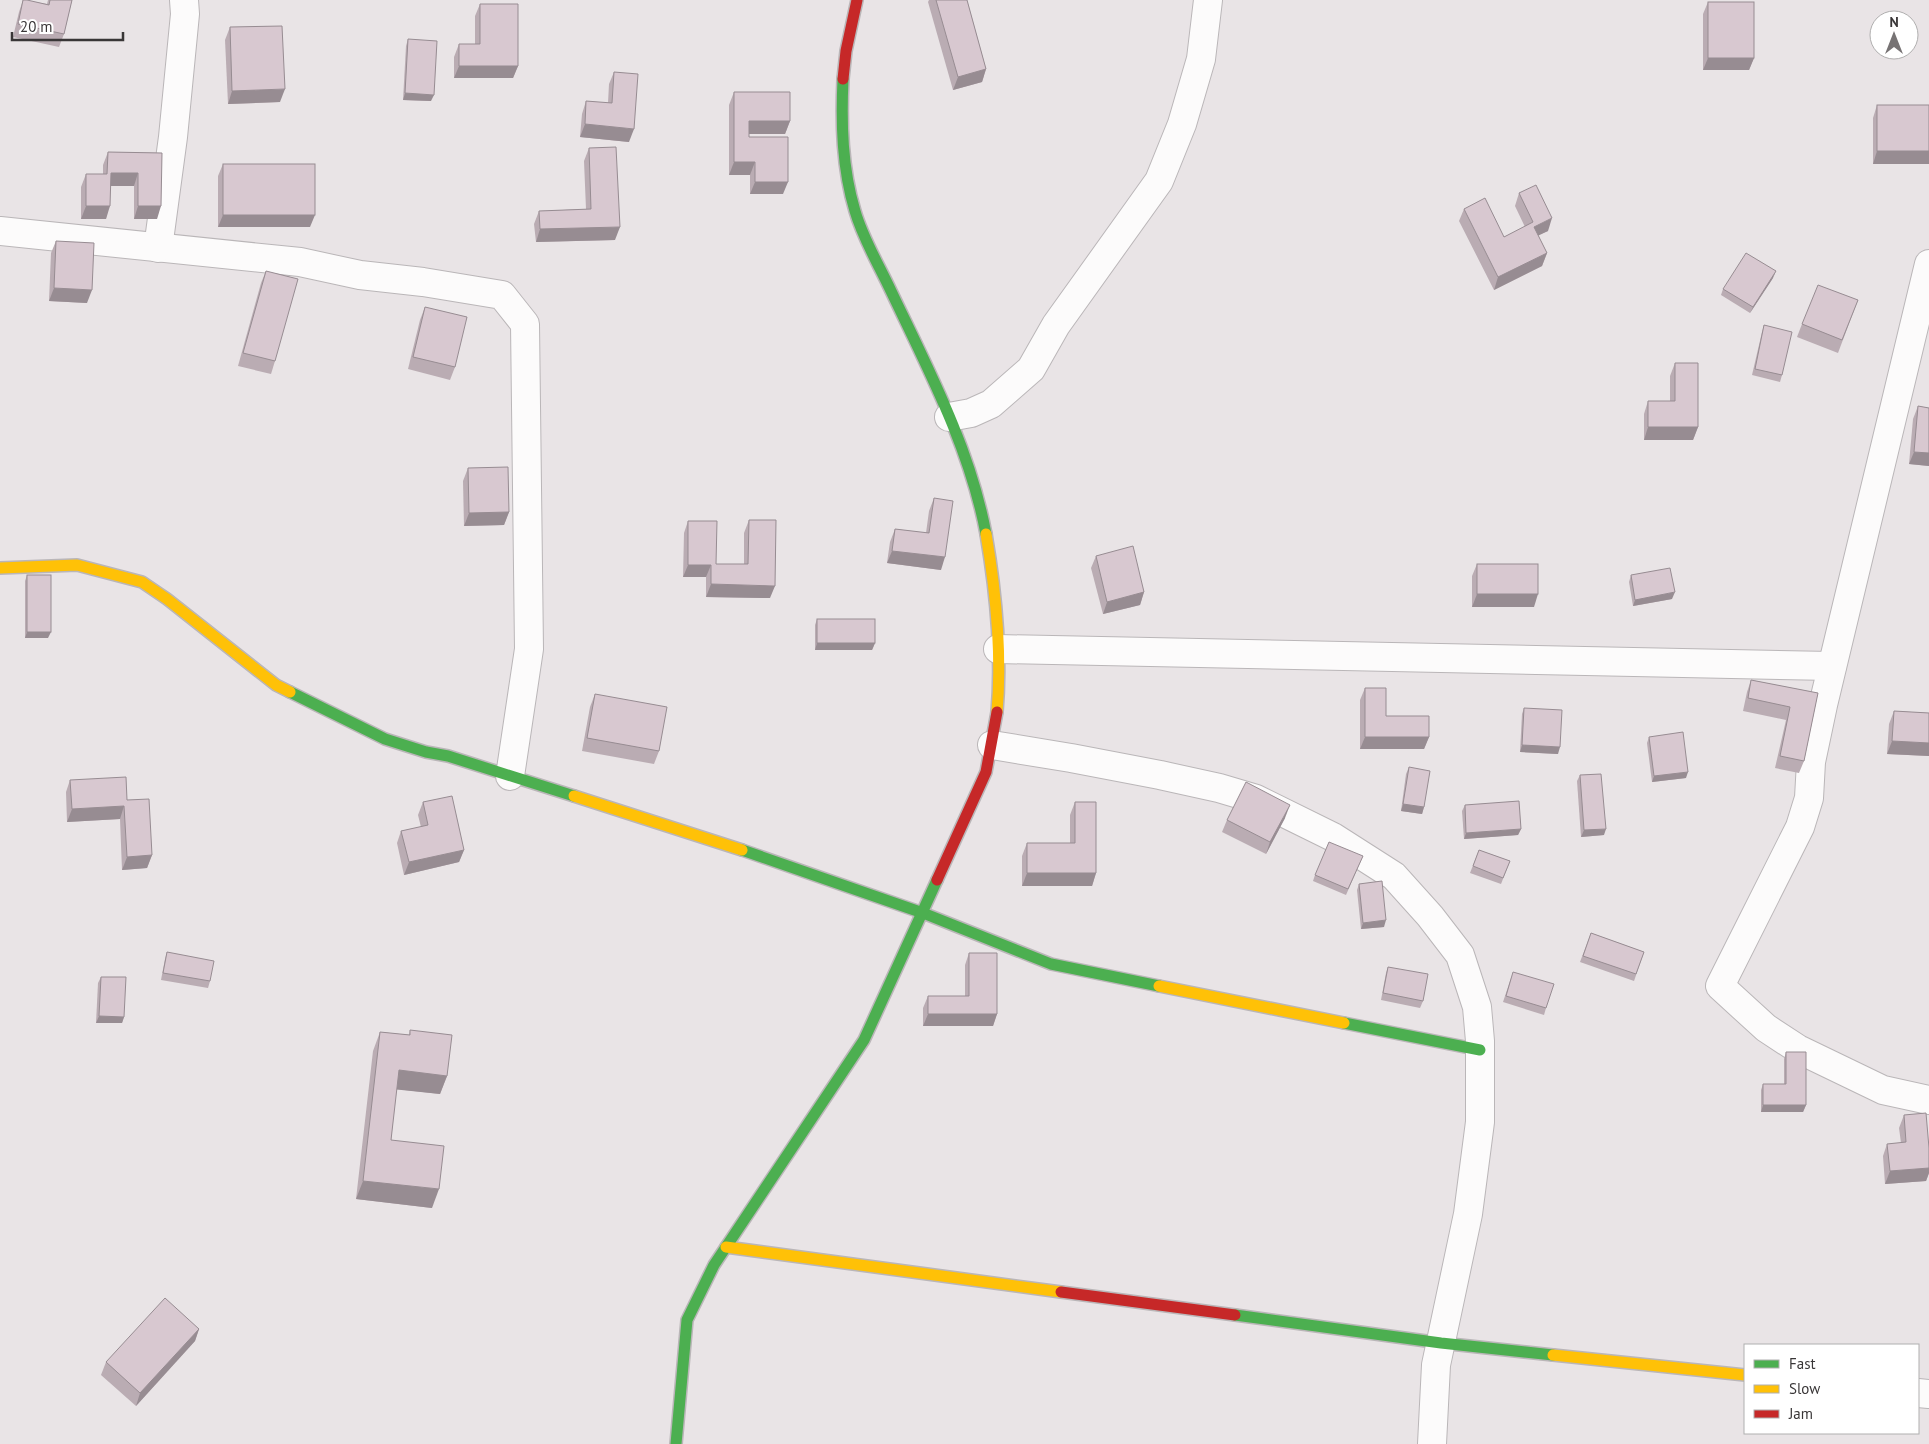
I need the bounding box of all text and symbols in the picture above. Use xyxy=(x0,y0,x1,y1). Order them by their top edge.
scale bar xyxy=(12,10,124,42)
north arrow xyxy=(1869,10,1919,60)
text: N xyxy=(1889,13,1899,31)
text: 20 m xyxy=(20,17,53,36)
legend xyxy=(1744,1344,1919,1434)
text: Fast xyxy=(1789,1354,1816,1373)
text: Slow xyxy=(1789,1379,1820,1398)
text: Jam xyxy=(1788,1404,1813,1423)

